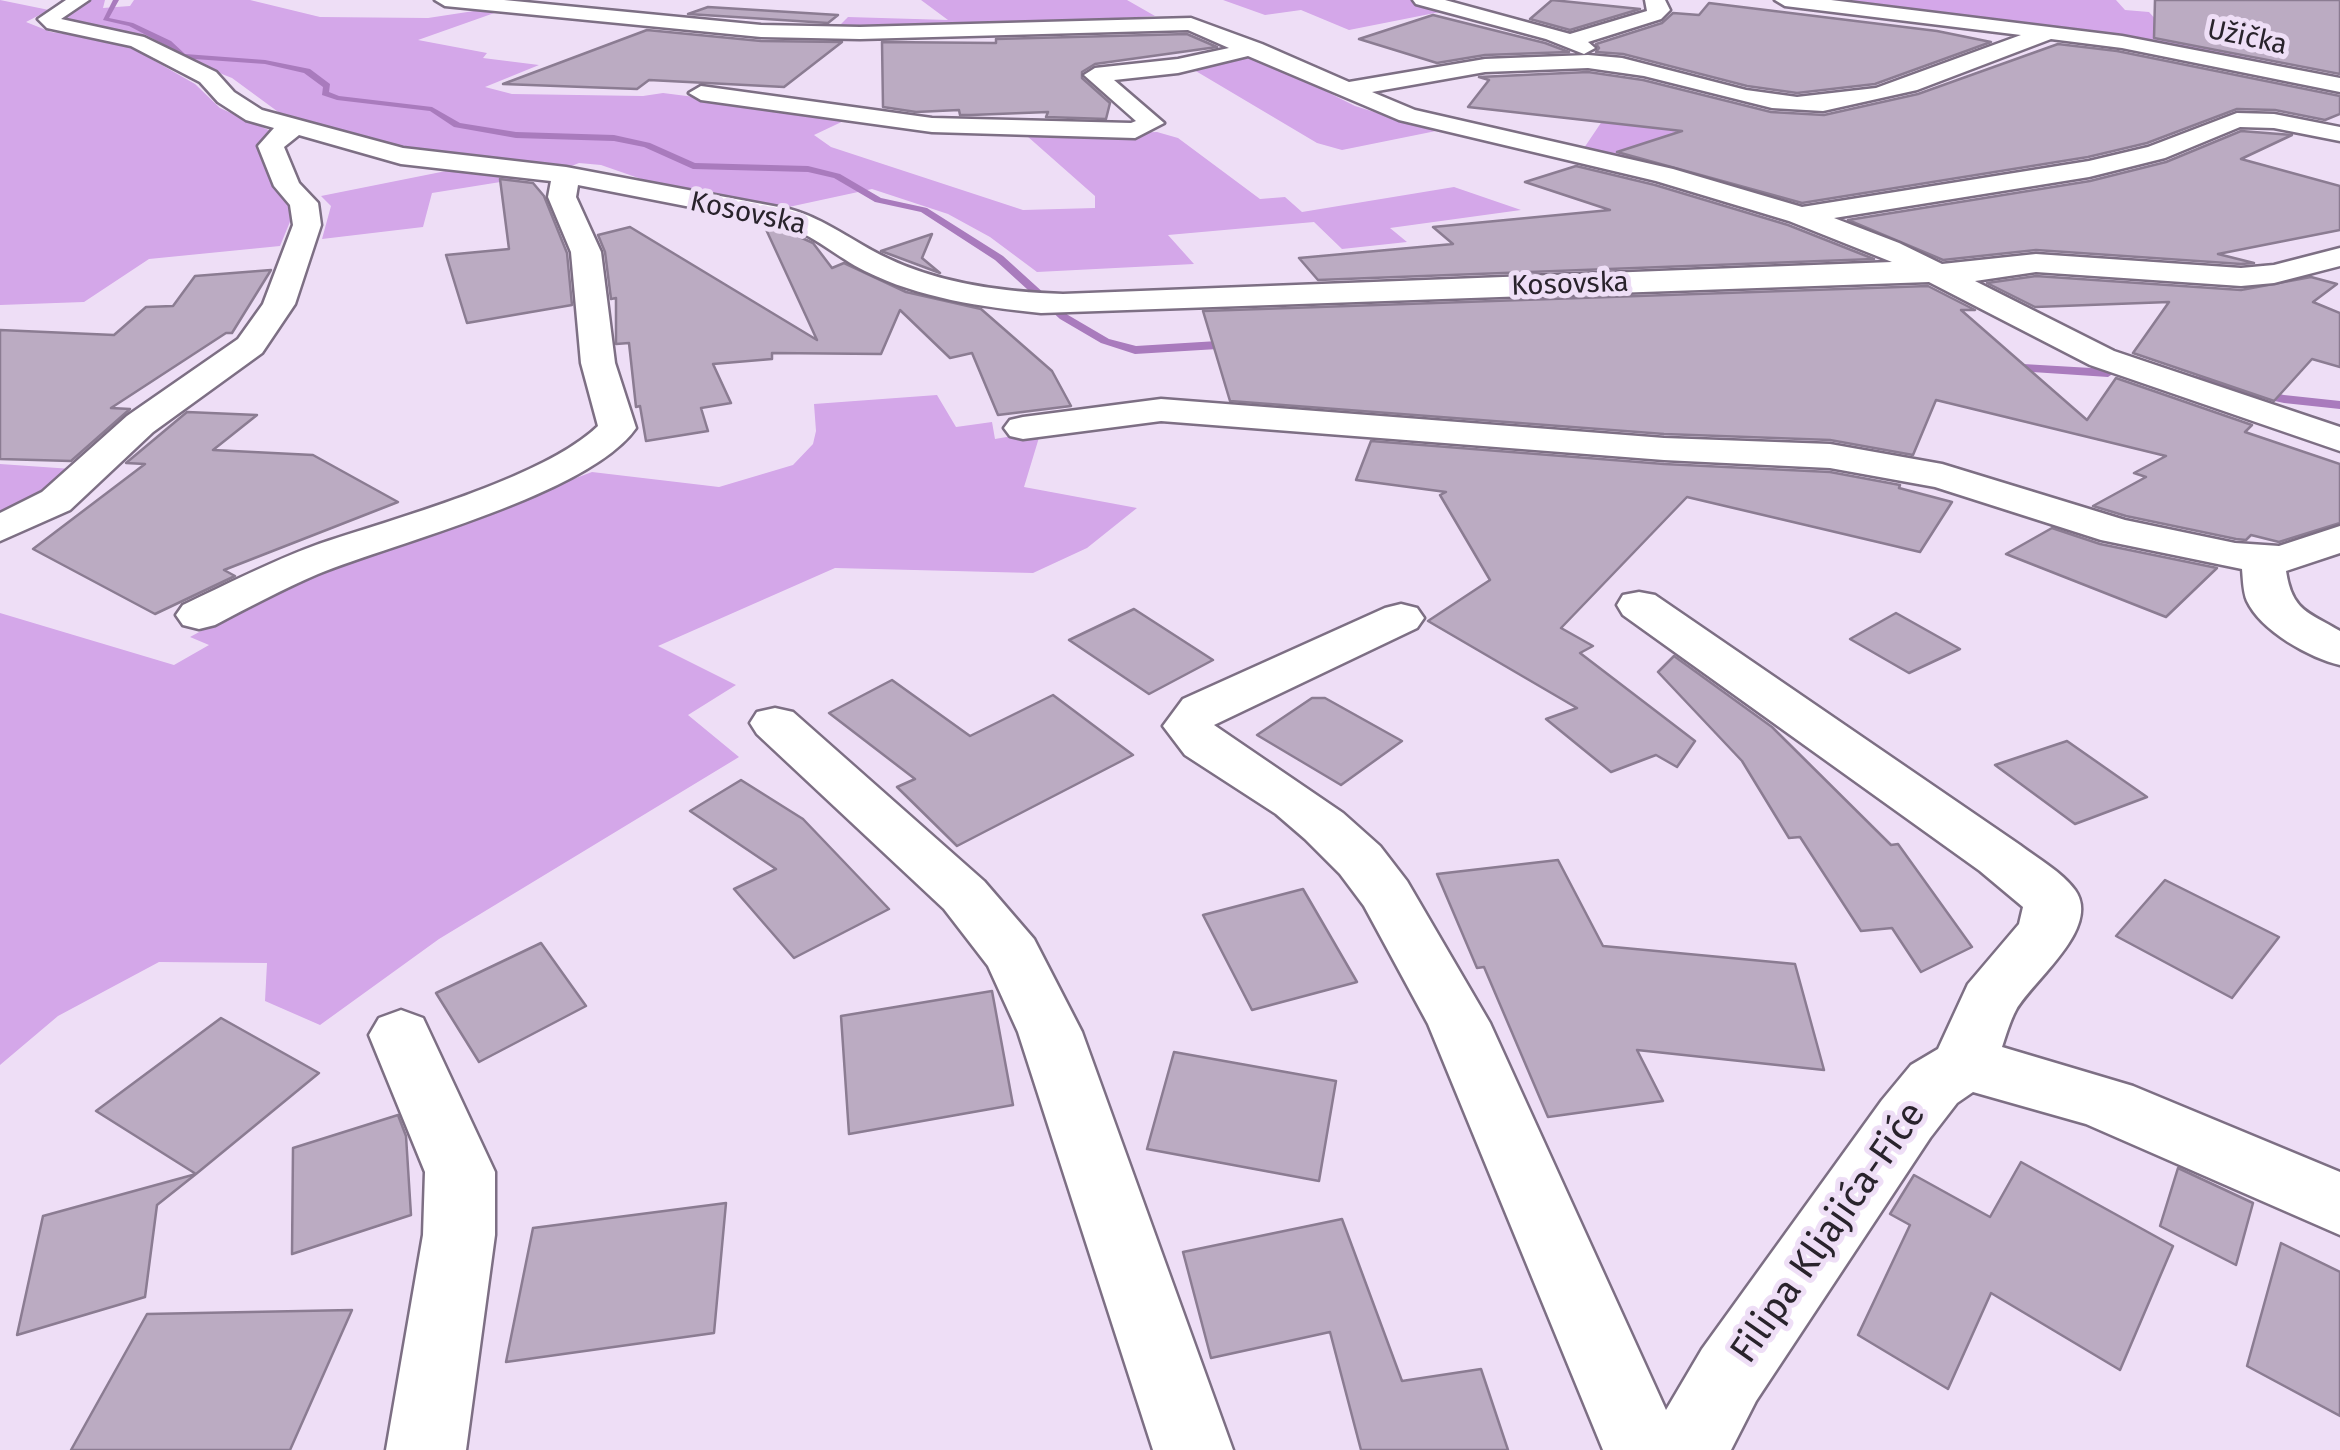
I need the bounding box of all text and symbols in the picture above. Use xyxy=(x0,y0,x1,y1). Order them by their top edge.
street label: Užička xyxy=(2204,13,2290,63)
street label: Kosovska xyxy=(687,185,809,243)
street label: Kosovska xyxy=(1511,266,1629,304)
street label: Filipa Kljajića-Fiće xyxy=(1722,1094,1936,1372)

